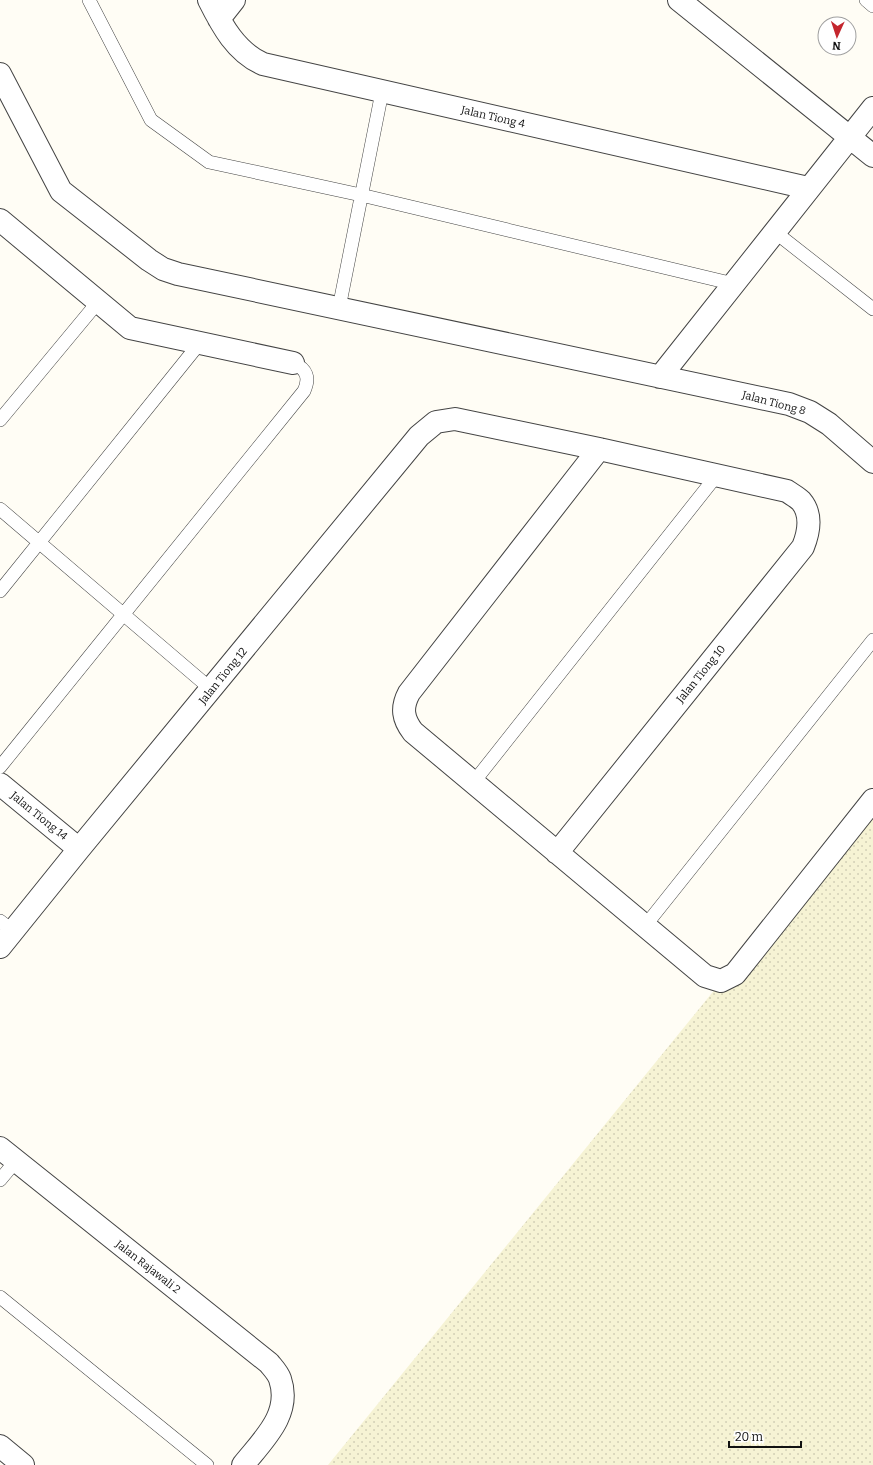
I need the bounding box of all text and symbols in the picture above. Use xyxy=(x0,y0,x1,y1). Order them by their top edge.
north arrow xyxy=(817,16,857,56)
text: N xyxy=(831,39,841,52)
street label: Jalan Tiong 4 xyxy=(459,103,527,131)
street label: Jalan Tiong 8 xyxy=(740,388,807,418)
street label: Jalan Tiong 10 xyxy=(673,643,728,706)
street label: Jalan Tiong 12 xyxy=(196,645,250,708)
street label: Jalan Tiong 14 xyxy=(7,788,71,843)
street label: Jalan Rajawali 2 xyxy=(112,1237,183,1296)
scale bar xyxy=(729,1423,801,1449)
text: 20 m xyxy=(735,1430,764,1444)

